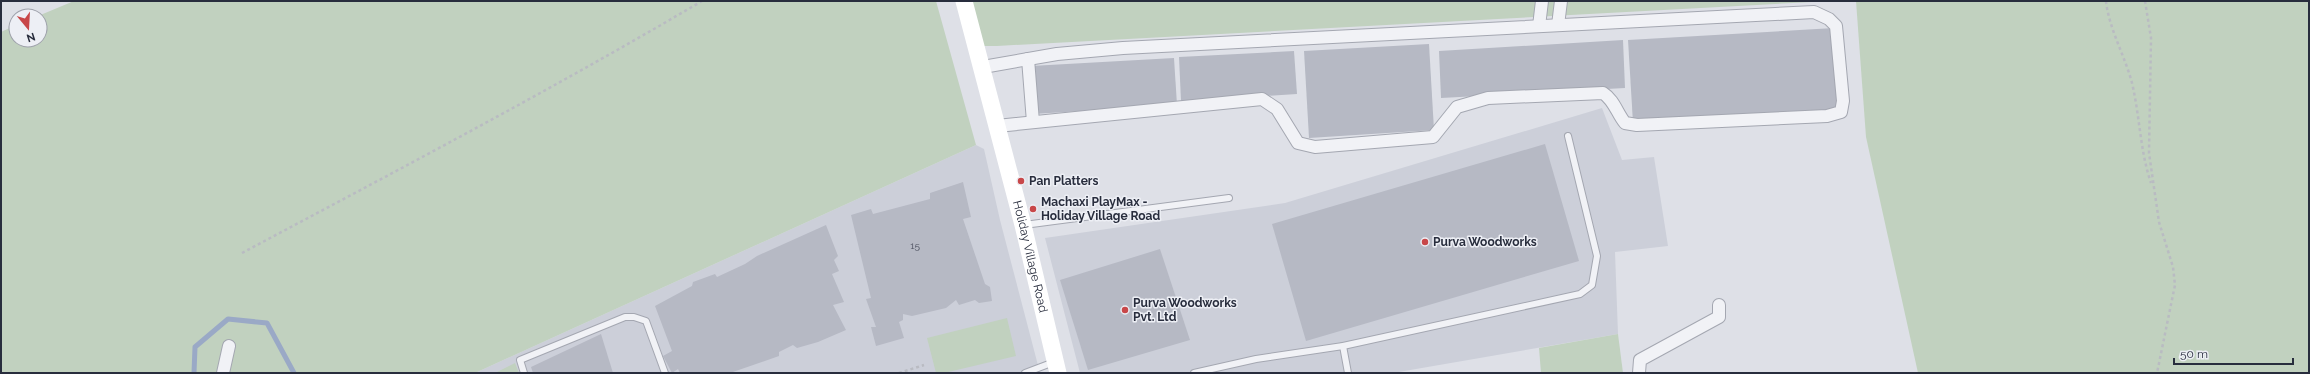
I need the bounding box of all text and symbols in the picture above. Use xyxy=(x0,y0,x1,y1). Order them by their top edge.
north arrow xyxy=(8,8,48,48)
text: N xyxy=(25,30,37,45)
place label: Pan Platters xyxy=(1029,174,1098,188)
marker: Pan Platters xyxy=(1016,176,1026,186)
place label: Machaxi PlayMax - Holiday Village Road xyxy=(1041,195,1160,223)
street label: Holiday Village Road xyxy=(1010,199,1050,314)
marker: Machaxi PlayMax - Holiday Village Road xyxy=(1028,204,1038,214)
place label: Purva Woodworks xyxy=(1433,235,1537,249)
marker: Purva Woodworks xyxy=(1420,237,1430,247)
house number: 15 xyxy=(910,240,920,251)
place label: Purva Woodworks Pvt. Ltd xyxy=(1133,296,1237,324)
marker: Purva Woodworks Pvt. Ltd xyxy=(1120,305,1130,315)
scale bar xyxy=(2174,340,2293,366)
text: 50 m xyxy=(2180,347,2208,361)

